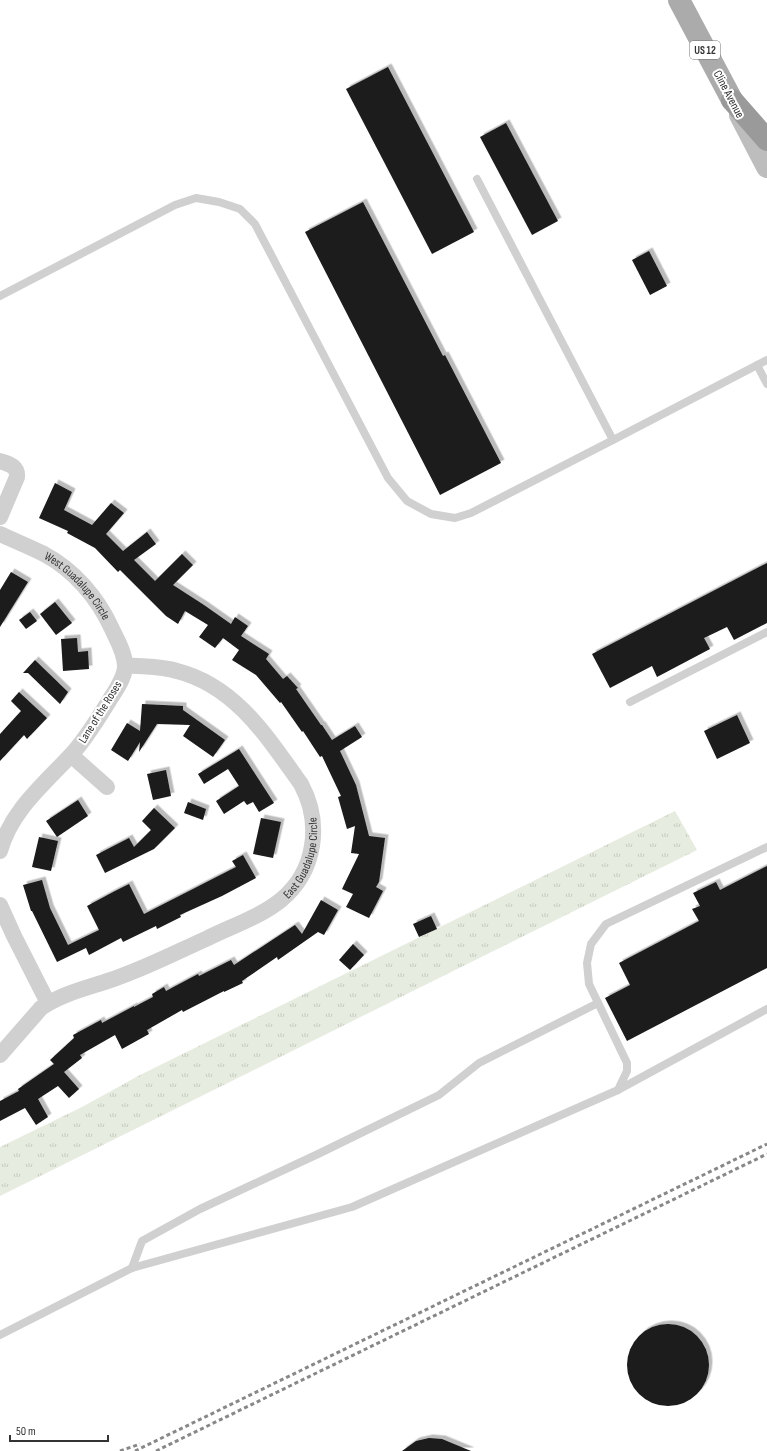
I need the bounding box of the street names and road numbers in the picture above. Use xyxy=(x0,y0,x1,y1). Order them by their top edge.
road number: US 12 xyxy=(690,41,720,59)
street label: Cline Avenue xyxy=(710,68,747,121)
street label: West Guadalupe Circle xyxy=(41,549,113,623)
street label: Lane of the Roses xyxy=(75,678,125,746)
street label: East Guadalupe Circle xyxy=(280,816,321,902)

